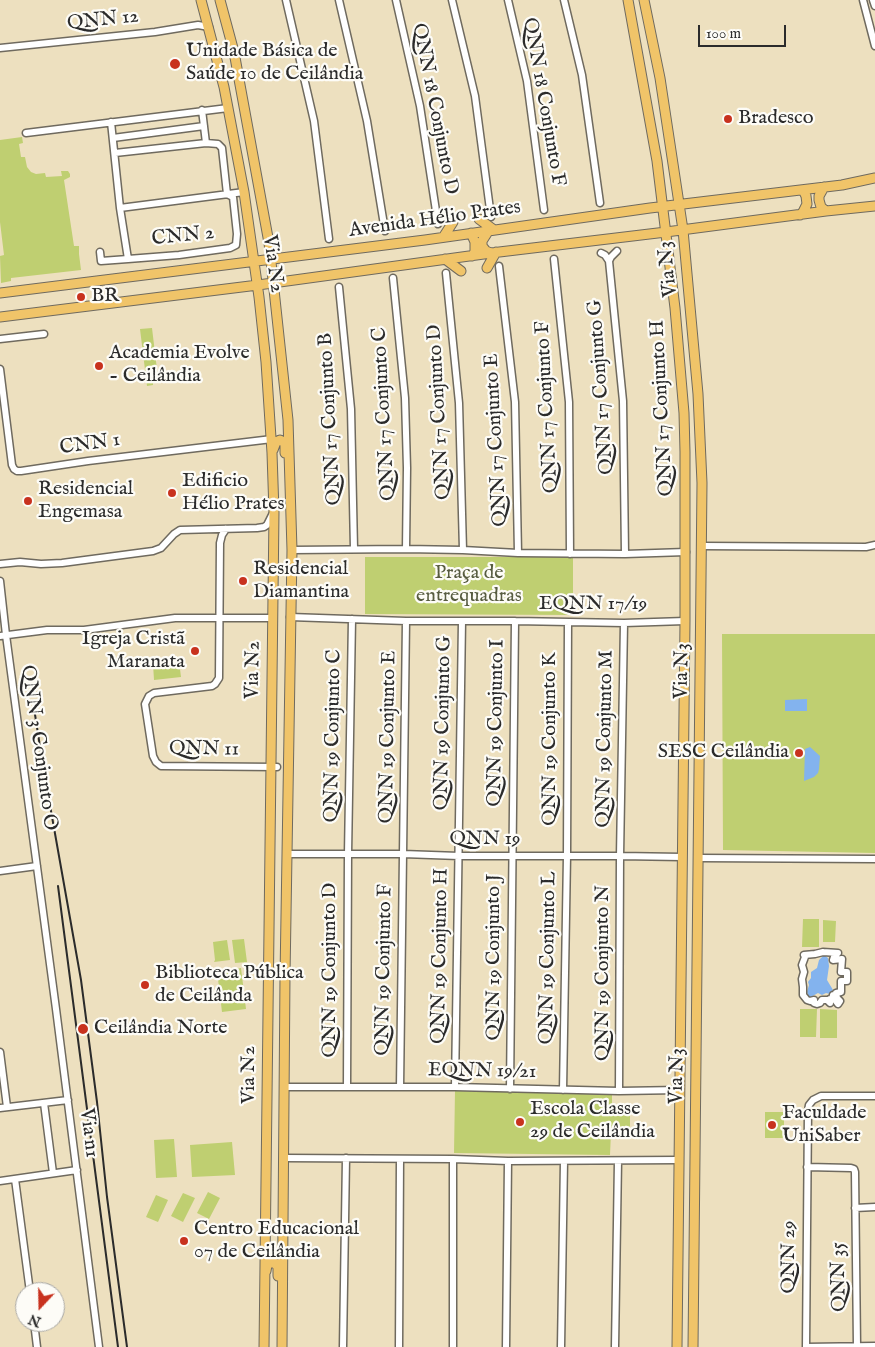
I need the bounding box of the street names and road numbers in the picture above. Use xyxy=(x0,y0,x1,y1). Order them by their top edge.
street label: QNN 12 xyxy=(66,5,140,37)
street label: QNN 18 Conjunto F xyxy=(516,16,570,188)
street label: QNN 18 Conjunto D xyxy=(406,21,462,197)
street label: Avenida Hélio Prates xyxy=(348,196,522,244)
street label: CNN 2 xyxy=(151,222,215,252)
street label: Via N2 xyxy=(256,234,288,294)
street label: Via N3 xyxy=(654,240,684,298)
street label: QNN 17 Conjunto G xyxy=(584,299,620,475)
street label: QNN 17 Conjunto H xyxy=(646,319,680,497)
street label: QNN 17 Conjunto F xyxy=(532,320,564,494)
street label: QNN 17 Conjunto D xyxy=(423,324,457,500)
street label: QNN 17 Conjunto C xyxy=(368,327,402,501)
street label: QNN 17 Conjunto B xyxy=(314,332,348,506)
street label: QNN 17 Conjunto E xyxy=(480,353,514,527)
street label: CNN 1 xyxy=(58,429,122,461)
street label: EQNN 17/19 xyxy=(539,593,647,617)
street label: QNN 19 Conjunto G xyxy=(430,635,458,811)
street label: QNN 19 Conjunto I xyxy=(484,639,510,807)
street label: Via N2 xyxy=(241,641,267,699)
street label: Via N3 xyxy=(671,643,695,699)
street label: QNN 19 Conjunto C xyxy=(320,649,348,823)
street label: QNN 19 Conjunto E xyxy=(375,650,403,824)
street label: QNN 19 Conjunto M xyxy=(592,650,620,828)
street label: QNN 19 Conjunto K xyxy=(539,652,563,826)
street label: QNN 3 Conjunto O xyxy=(15,664,61,832)
street label: QNN 11 xyxy=(169,737,239,763)
street label: QNN 19 xyxy=(449,828,521,852)
street label: QNN 19 Conjunto H xyxy=(427,868,455,1044)
street label: QNN 19 Conjunto L xyxy=(535,871,563,1045)
street label: QNN 19 Conjunto J xyxy=(483,874,507,1040)
street label: QNN 19 Conjunto D xyxy=(319,883,343,1057)
street label: QNN 19 Conjunto F xyxy=(372,884,398,1056)
street label: QNN 19 Conjunto N xyxy=(592,885,616,1061)
street label: Via N2 xyxy=(238,1046,262,1104)
street label: Via N3 xyxy=(666,1048,690,1104)
street label: EQNN 19/21 xyxy=(428,1059,536,1085)
street label: Via n1 xyxy=(73,1107,103,1159)
street label: QNN 29 xyxy=(778,1220,802,1294)
street label: QNN 35 xyxy=(827,1242,853,1312)

